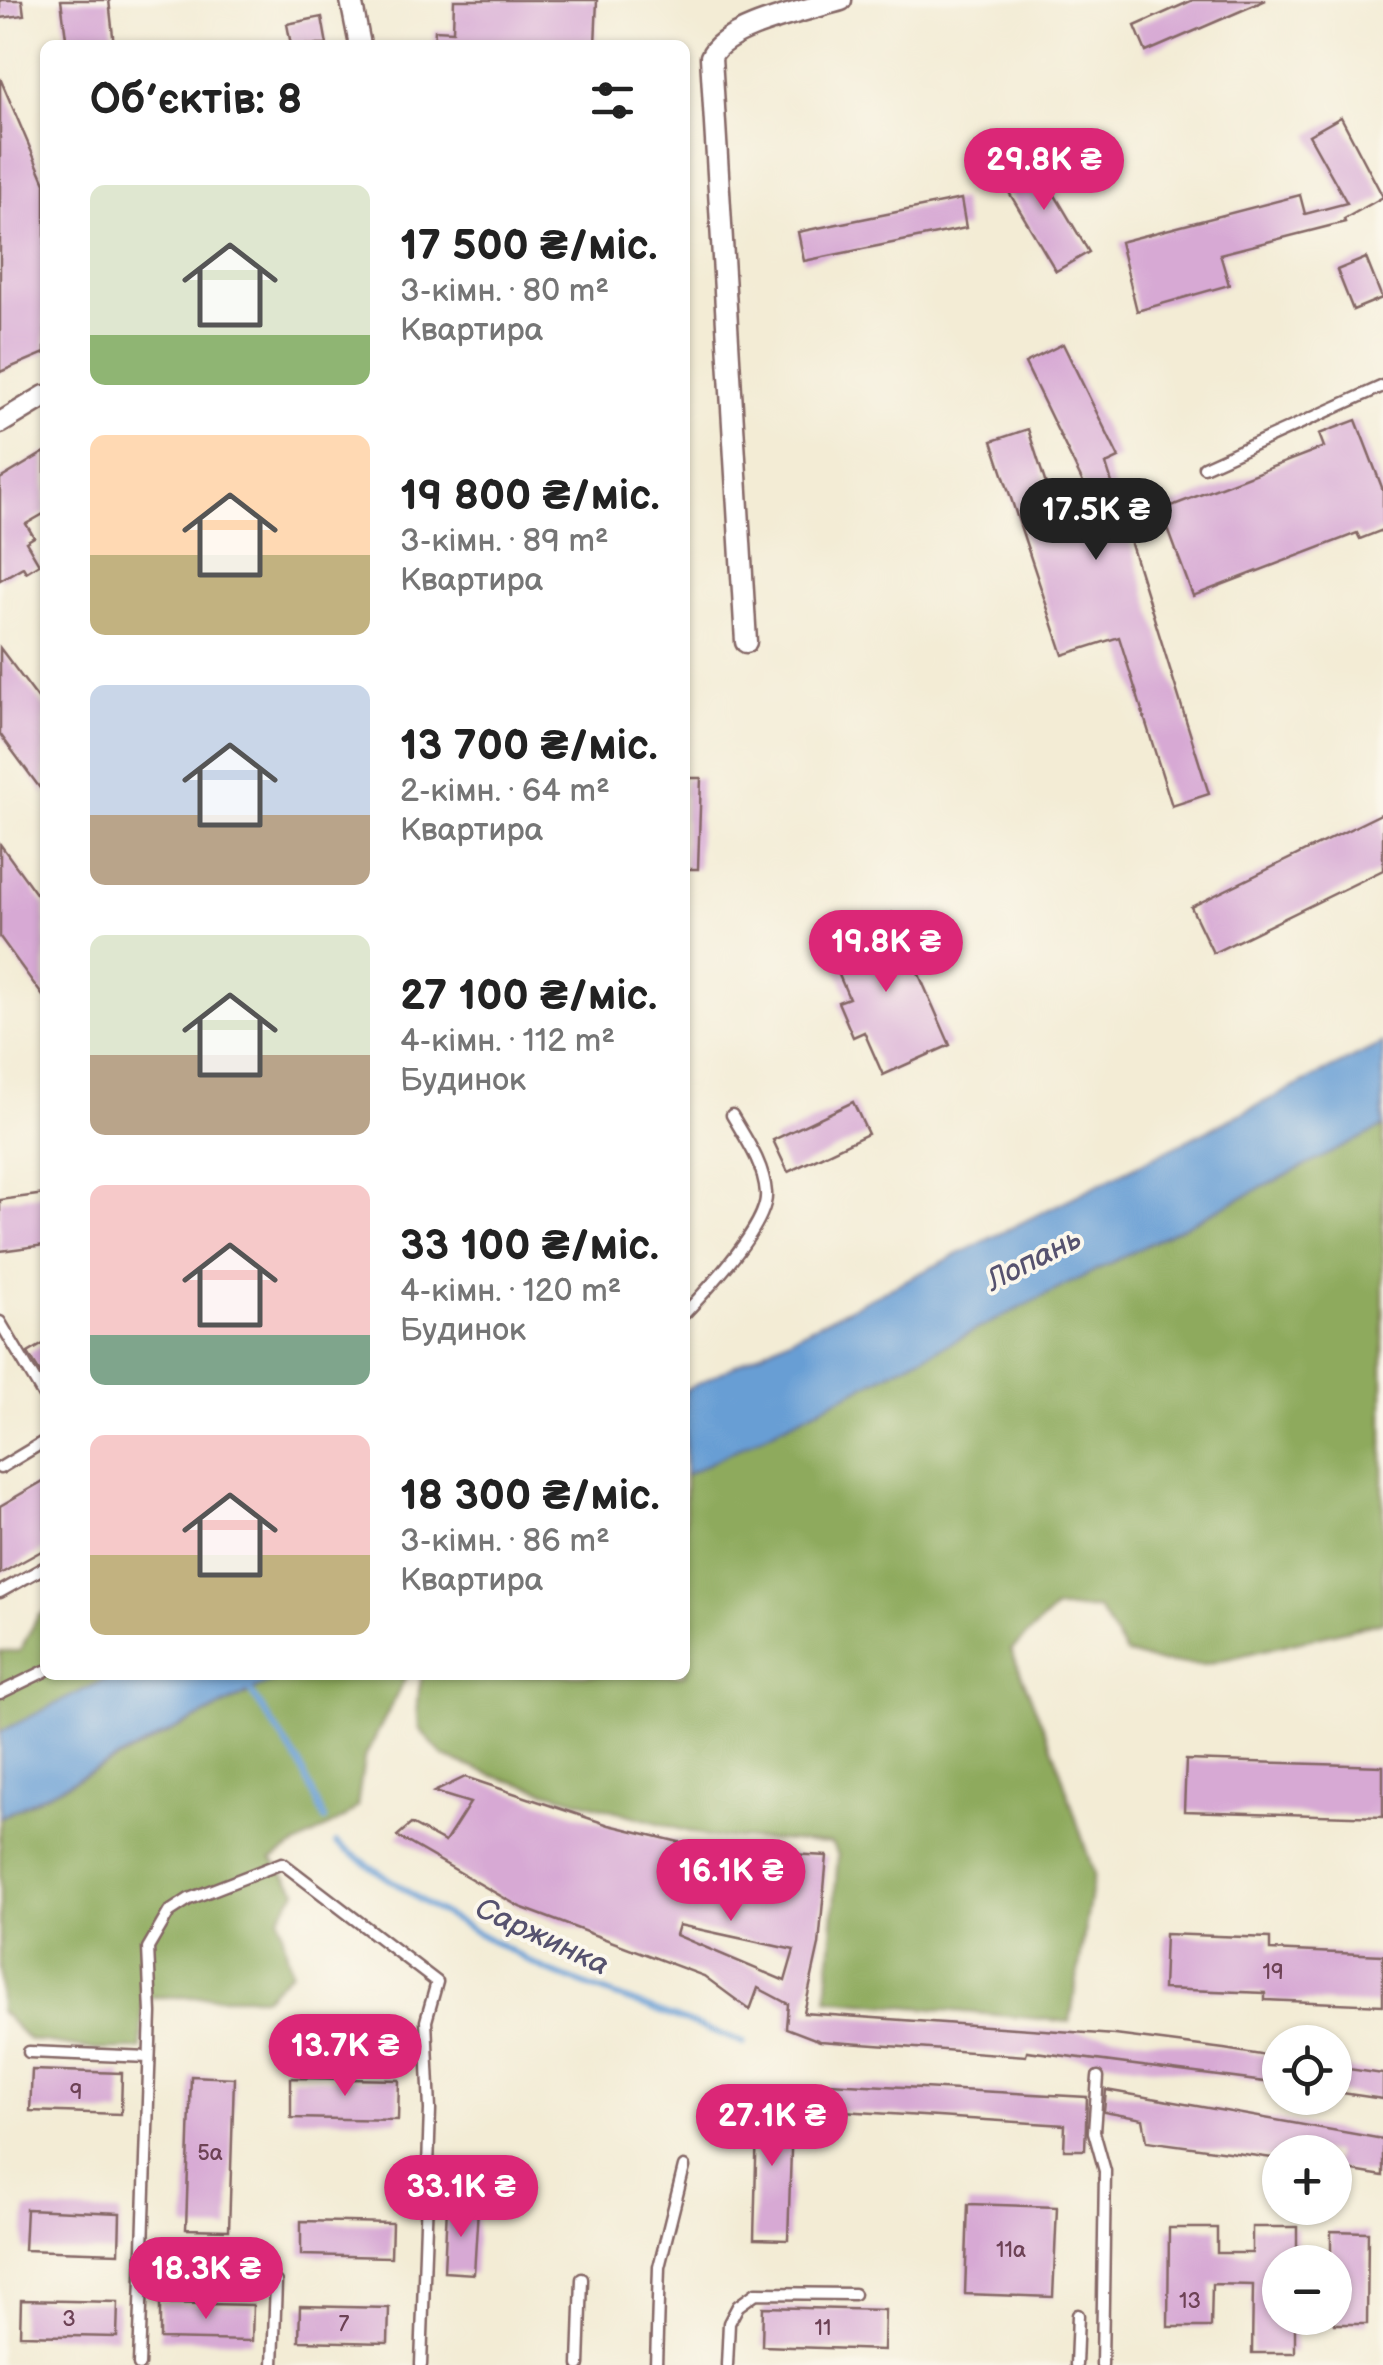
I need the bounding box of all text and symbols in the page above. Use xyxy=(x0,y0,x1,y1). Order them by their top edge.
icon: filters xyxy=(585,73,640,128)
text: Об’єктів: 8 xyxy=(90,75,302,126)
pin: 29.8K ₴ xyxy=(952,128,1136,213)
text: 29.8K ₴ xyxy=(986,141,1102,180)
text: 17 500 ₴/міс. xyxy=(400,221,657,272)
icon: home xyxy=(170,225,290,345)
text: 3-кімн. · 80 m² xyxy=(400,272,609,311)
text: Квартира xyxy=(400,311,543,350)
text: 19 800 ₴/міс. xyxy=(400,471,660,522)
icon: home xyxy=(170,475,290,595)
pin: 17.5K ₴ xyxy=(1004,478,1188,563)
text: 17.5K ₴ xyxy=(1042,491,1150,530)
text: 3-кімн. · 89 m² xyxy=(400,522,609,561)
text: Квартира xyxy=(400,561,543,600)
text: 13 700 ₴/міс. xyxy=(400,721,658,772)
icon: home xyxy=(170,725,290,845)
text: 2-кімн. · 64 m² xyxy=(400,772,610,811)
text: Квартира xyxy=(400,811,543,850)
pin: 19.8K ₴ xyxy=(794,910,978,995)
text: 19.8K ₴ xyxy=(831,923,941,962)
text: 27 100 ₴/міс. xyxy=(400,971,657,1022)
icon: home xyxy=(170,975,290,1095)
text: 4-кімн. · 112 m² xyxy=(400,1022,615,1061)
text: Будинок xyxy=(400,1061,526,1100)
text: 33 100 ₴/міс. xyxy=(400,1221,659,1272)
water label: Лопань xyxy=(979,1221,1087,1300)
icon: home xyxy=(170,1225,290,1345)
text: 4-кімн. · 120 m² xyxy=(400,1272,621,1311)
text: Будинок xyxy=(400,1311,526,1350)
text: 18 300 ₴/міс. xyxy=(400,1471,660,1522)
icon: home xyxy=(170,1475,290,1595)
text: 3-кімн. · 86 m² xyxy=(400,1522,610,1561)
text: Квартира xyxy=(400,1561,543,1600)
pin: 16.1K ₴ xyxy=(639,1839,823,1924)
text: 16.1K ₴ xyxy=(678,1852,784,1891)
water label: Саржинка xyxy=(469,1890,615,1984)
house number: 19 xyxy=(1262,1959,1284,1986)
pin: 13.7K ₴ xyxy=(253,2014,437,2099)
map controls xyxy=(1262,2025,1352,2335)
button: locate xyxy=(1262,2025,1352,2115)
text: 13.7K ₴ xyxy=(291,2027,399,2066)
house number: 9 xyxy=(70,2079,82,2106)
pin: 27.1K ₴ xyxy=(680,2084,864,2169)
text: 27.1K ₴ xyxy=(718,2097,826,2136)
button: + xyxy=(1262,2135,1352,2225)
house number: 5а xyxy=(197,2140,223,2167)
pin: 33.1K ₴ xyxy=(369,2155,553,2240)
text: 33.1K ₴ xyxy=(406,2168,516,2207)
pin: 18.3K ₴ xyxy=(114,2237,298,2322)
house number: 11а xyxy=(996,2237,1026,2264)
button: − xyxy=(1262,2245,1352,2335)
text: 18.3K ₴ xyxy=(151,2250,261,2289)
house number: 13 xyxy=(1179,2288,1201,2315)
house number: 3 xyxy=(62,2306,76,2333)
house number: 7 xyxy=(339,2311,350,2338)
house number: 11 xyxy=(814,2315,832,2342)

